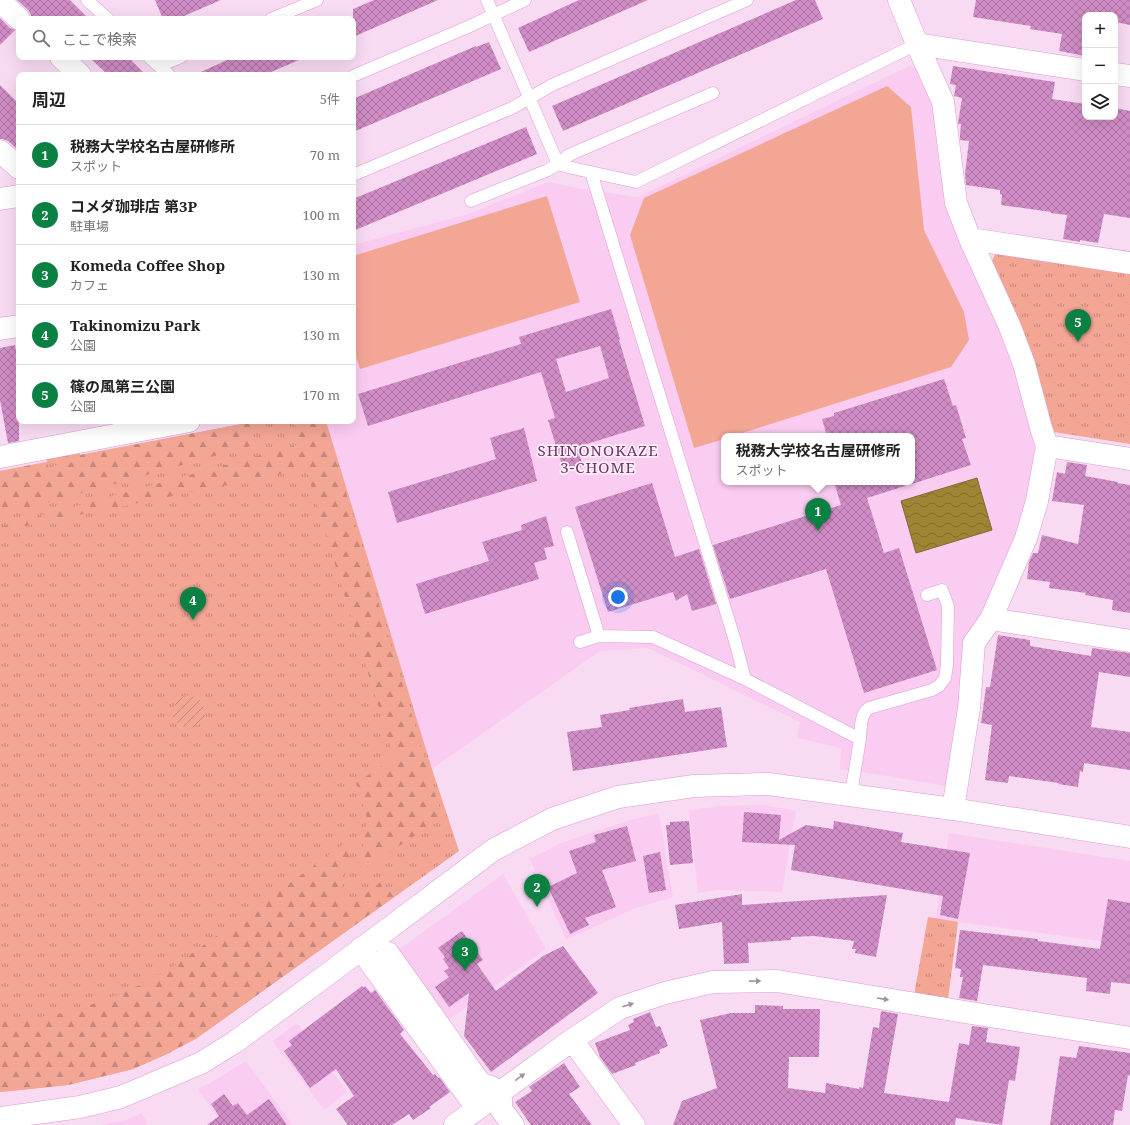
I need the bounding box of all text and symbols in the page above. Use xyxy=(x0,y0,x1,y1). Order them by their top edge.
map controls xyxy=(1082,12,1118,120)
button: + xyxy=(1082,12,1118,48)
search box xyxy=(16,16,356,60)
icon: search xyxy=(30,27,52,49)
text: ここで検索 xyxy=(62,29,137,49)
button: − xyxy=(1082,48,1118,84)
button: layers xyxy=(1082,84,1118,120)
text: 周辺 xyxy=(32,88,66,111)
text: 5件 xyxy=(320,90,340,108)
text: 税務大学校名古屋研修所 xyxy=(70,136,235,156)
text: 1 xyxy=(41,146,49,164)
text: 70 m xyxy=(310,146,340,164)
text: スポット xyxy=(70,157,122,175)
text: コメダ珈琲店 第3P xyxy=(70,196,197,216)
text: 2 xyxy=(41,206,49,224)
text: 100 m xyxy=(303,206,340,224)
text: 駐車場 xyxy=(70,217,109,235)
text: Komeda Coffee Shop xyxy=(70,255,225,275)
text: 3 xyxy=(41,266,49,284)
text: 130 m xyxy=(303,266,340,284)
text: カフェ xyxy=(70,276,109,294)
pin: 5 xyxy=(1065,309,1091,342)
text: Takinomizu Park xyxy=(70,315,200,335)
text: 4 xyxy=(41,326,49,344)
text: 130 m xyxy=(303,326,340,344)
text: 公園 xyxy=(70,336,96,354)
text: 篠の風第三公園 xyxy=(70,376,175,396)
text: 5 xyxy=(41,386,49,404)
text: 170 m xyxy=(303,386,340,404)
text: 公園 xyxy=(70,397,96,415)
popup xyxy=(721,433,915,485)
district label: SHINONOKAZE 3-CHOME xyxy=(537,440,659,477)
text: 税務大学校名古屋研修所 xyxy=(735,440,901,460)
text: スポット xyxy=(735,461,788,479)
pin: 1 xyxy=(805,498,831,531)
pin: 4 xyxy=(180,587,206,620)
your location xyxy=(608,587,628,607)
pin: 2 xyxy=(524,874,550,907)
pin: 3 xyxy=(452,938,478,971)
one-way arrow xyxy=(749,978,762,984)
one-way arrow xyxy=(877,996,890,1002)
one-way arrow xyxy=(622,1002,634,1008)
one-way arrow xyxy=(515,1073,526,1081)

